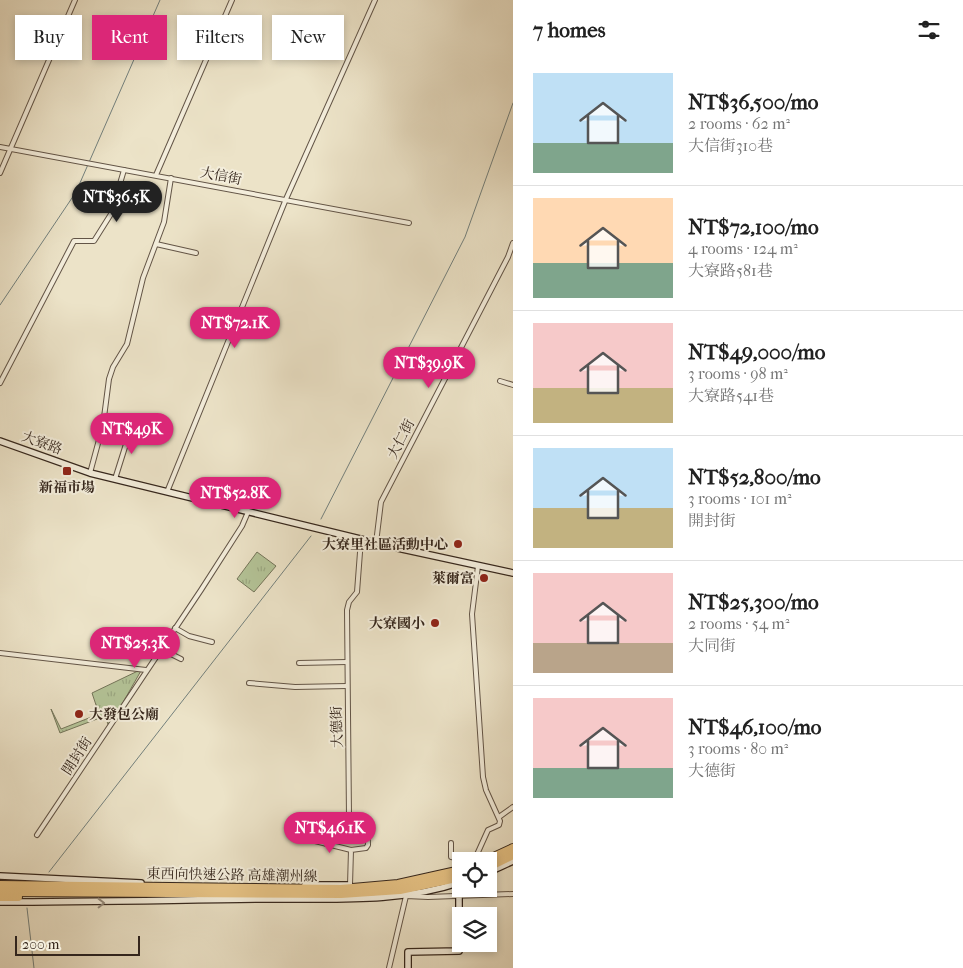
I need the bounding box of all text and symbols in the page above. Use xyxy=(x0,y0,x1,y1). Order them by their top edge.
chip: Buy xyxy=(15,15,82,60)
chip: Rent xyxy=(92,15,167,60)
chip: Filters xyxy=(177,15,262,60)
chip: New xyxy=(272,15,344,60)
icon: filters xyxy=(915,16,943,44)
text: 7 homes xyxy=(533,18,605,42)
text: NT$36,500/mo xyxy=(688,90,818,114)
icon: home xyxy=(573,93,633,153)
text: 2 rooms · 62 m² xyxy=(688,114,790,133)
text: 大信街310巷 xyxy=(688,136,773,155)
street label: 大信街 xyxy=(199,164,243,188)
pin: NT$36.5K xyxy=(65,180,169,223)
text: NT$36.5K xyxy=(83,187,151,206)
text: NT$72,100/mo xyxy=(688,215,819,239)
icon: home xyxy=(573,218,633,278)
text: 4 rooms · 124 m² xyxy=(688,239,798,258)
text: 大寮路581巷 xyxy=(688,261,773,280)
pin: NT$72.1K xyxy=(183,306,287,349)
text: NT$72.1K xyxy=(201,313,269,332)
text: NT$49,000/mo xyxy=(688,340,825,364)
icon: home xyxy=(573,343,633,403)
pin: NT$39.9K xyxy=(377,346,481,389)
text: NT$39.9K xyxy=(394,353,464,372)
text: 3 rooms · 98 m² xyxy=(688,364,788,383)
text: 大寮路541巷 xyxy=(688,386,774,405)
pin: NT$49K xyxy=(91,412,173,455)
street label: 大仁街 xyxy=(384,416,418,462)
text: NT$49K xyxy=(101,419,163,438)
street label: 大寮路 xyxy=(19,428,65,458)
marker: 新福市場 xyxy=(61,465,73,477)
text: NT$52,800/mo xyxy=(688,465,821,489)
icon: home xyxy=(573,468,633,528)
pin: NT$52.8K xyxy=(183,476,287,519)
place label: 新福市場 xyxy=(39,479,95,496)
text: NT$52.8K xyxy=(200,483,270,502)
text: 3 rooms · 101 m² xyxy=(688,489,791,508)
text: 開封街 xyxy=(688,511,736,530)
place label: 大寮里社區活動中心 xyxy=(322,536,448,553)
marker: 大寮里社區活動中心 xyxy=(452,538,464,550)
place label: 萊爾富 xyxy=(432,570,474,587)
marker: 萊爾富 xyxy=(478,572,490,584)
text: NT$25,300/mo xyxy=(688,590,819,614)
icon: home xyxy=(573,593,633,653)
text: 2 rooms · 54 m² xyxy=(688,614,789,633)
place label: 大寮國小 xyxy=(369,615,425,632)
marker: 大寮國小 xyxy=(429,617,441,629)
pin: NT$25.3K xyxy=(83,626,187,669)
text: NT$25.3K xyxy=(101,633,169,652)
text: 大同街 xyxy=(688,636,736,655)
place label: 大發包公廟 xyxy=(89,706,159,723)
street label: 大德街 xyxy=(328,706,346,748)
marker: 大發包公廟 xyxy=(73,708,85,720)
text: NT$46,100/mo xyxy=(688,715,821,739)
icon: home xyxy=(573,718,633,778)
street label: 開封街 xyxy=(58,734,96,778)
text: 3 rooms · 80 m² xyxy=(688,739,788,758)
text: 大德街 xyxy=(688,761,736,780)
pin: NT$46.1K xyxy=(278,812,382,854)
text: NT$46.1K xyxy=(295,818,365,837)
map controls xyxy=(452,852,497,952)
button: locate xyxy=(452,852,497,897)
street label: 東西向快速公路 高雄潮州線 xyxy=(146,865,318,885)
one-way arrow xyxy=(98,898,105,908)
button: layers xyxy=(452,907,497,952)
scale bar xyxy=(15,933,140,956)
text: 200 m xyxy=(22,936,59,953)

